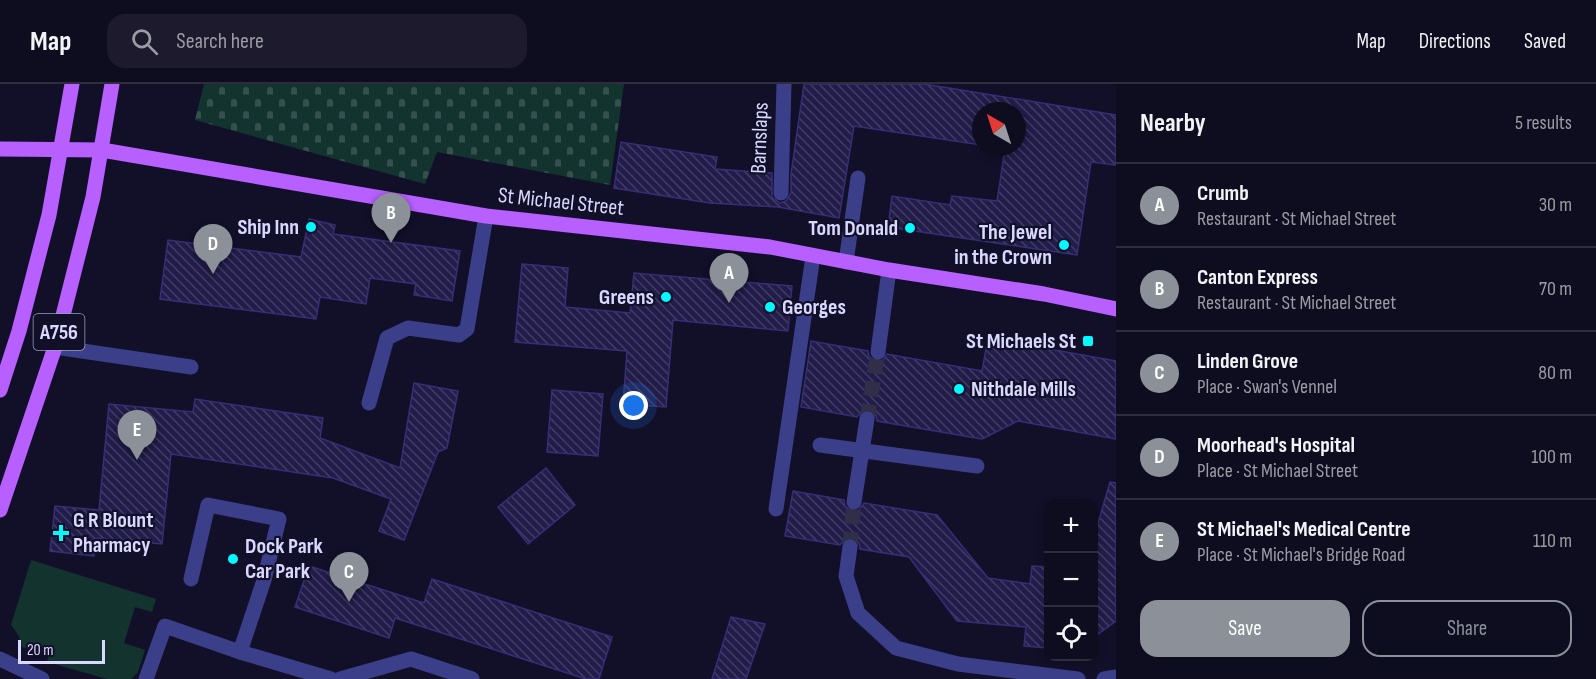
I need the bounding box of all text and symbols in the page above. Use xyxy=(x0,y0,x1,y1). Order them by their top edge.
search box xyxy=(107,14,527,68)
text: Map xyxy=(30,25,71,58)
icon: search xyxy=(128,25,161,58)
text: Search here xyxy=(176,28,264,55)
text: Map xyxy=(1356,29,1386,54)
text: Directions xyxy=(1419,29,1491,54)
text: Saved xyxy=(1524,29,1566,54)
street label: Barnslaps xyxy=(745,102,775,174)
north arrow xyxy=(972,102,1026,156)
text: Nearby xyxy=(1140,108,1206,139)
text: 5 results xyxy=(1515,111,1572,135)
text: Crumb xyxy=(1197,180,1249,207)
street label: St Michael Street xyxy=(497,182,626,222)
text: A xyxy=(1155,193,1164,217)
text: 30 m xyxy=(1539,193,1572,217)
pin: B xyxy=(372,194,410,243)
text: Restaurant · St Michael Street xyxy=(1197,207,1396,231)
place label: Ship Inn xyxy=(237,214,299,241)
place label: Tom Donald xyxy=(808,215,898,242)
place label: The Jewel in the Crown xyxy=(954,219,1052,271)
marker: Ship Inn xyxy=(304,220,318,234)
marker: Tom Donald xyxy=(903,221,917,235)
pin: D xyxy=(194,224,232,274)
marker: The Jewel in the Crown xyxy=(1057,238,1071,252)
pin: A xyxy=(710,254,748,303)
text: Canton Express xyxy=(1197,264,1318,291)
text: B xyxy=(1155,277,1164,301)
text: 70 m xyxy=(1539,277,1572,301)
place label: Greens xyxy=(599,284,654,311)
marker: Greens xyxy=(659,290,673,304)
text: Restaurant · St Michael Street xyxy=(1197,291,1396,315)
place label: Georges xyxy=(782,294,846,321)
marker: Georges xyxy=(763,300,777,314)
road number: A756 xyxy=(34,314,84,350)
place label: St Michaels St xyxy=(966,328,1076,355)
marker: St Michaels St xyxy=(1081,334,1095,348)
text: Linden Grove xyxy=(1197,348,1298,375)
text: C xyxy=(1154,361,1165,385)
text: 80 m xyxy=(1538,361,1572,385)
text: Place · Swan's Vennel xyxy=(1197,375,1337,399)
place label: Nithdale Mills xyxy=(971,376,1076,403)
marker: Nithdale Mills xyxy=(952,382,966,396)
your location xyxy=(619,391,648,420)
pin: E xyxy=(118,410,156,460)
text: Moorhead's Hospital xyxy=(1197,432,1355,459)
text: D xyxy=(1154,445,1165,469)
text: 100 m xyxy=(1531,445,1572,469)
text: Place · St Michael Street xyxy=(1197,459,1358,483)
map controls xyxy=(1044,499,1098,661)
button: + xyxy=(1044,499,1098,553)
place label: G R Blount Pharmacy xyxy=(73,507,154,559)
text: St Michael's Medical Centre xyxy=(1197,516,1411,543)
marker: G R Blount Pharmacy xyxy=(54,526,68,540)
text: E xyxy=(1155,529,1164,553)
text: 110 m xyxy=(1533,529,1572,553)
place label: Dock Park Car Park xyxy=(245,533,323,585)
text: Place · St Michael's Bridge Road xyxy=(1197,543,1405,567)
marker: Dock Park Car Park xyxy=(226,552,240,566)
pin: C xyxy=(330,552,368,602)
button: − xyxy=(1044,553,1098,607)
button: Save xyxy=(1140,600,1350,657)
button: Share xyxy=(1362,600,1572,657)
button: locate xyxy=(1044,607,1098,661)
scale bar xyxy=(18,637,105,664)
text: 20 m xyxy=(27,641,54,660)

